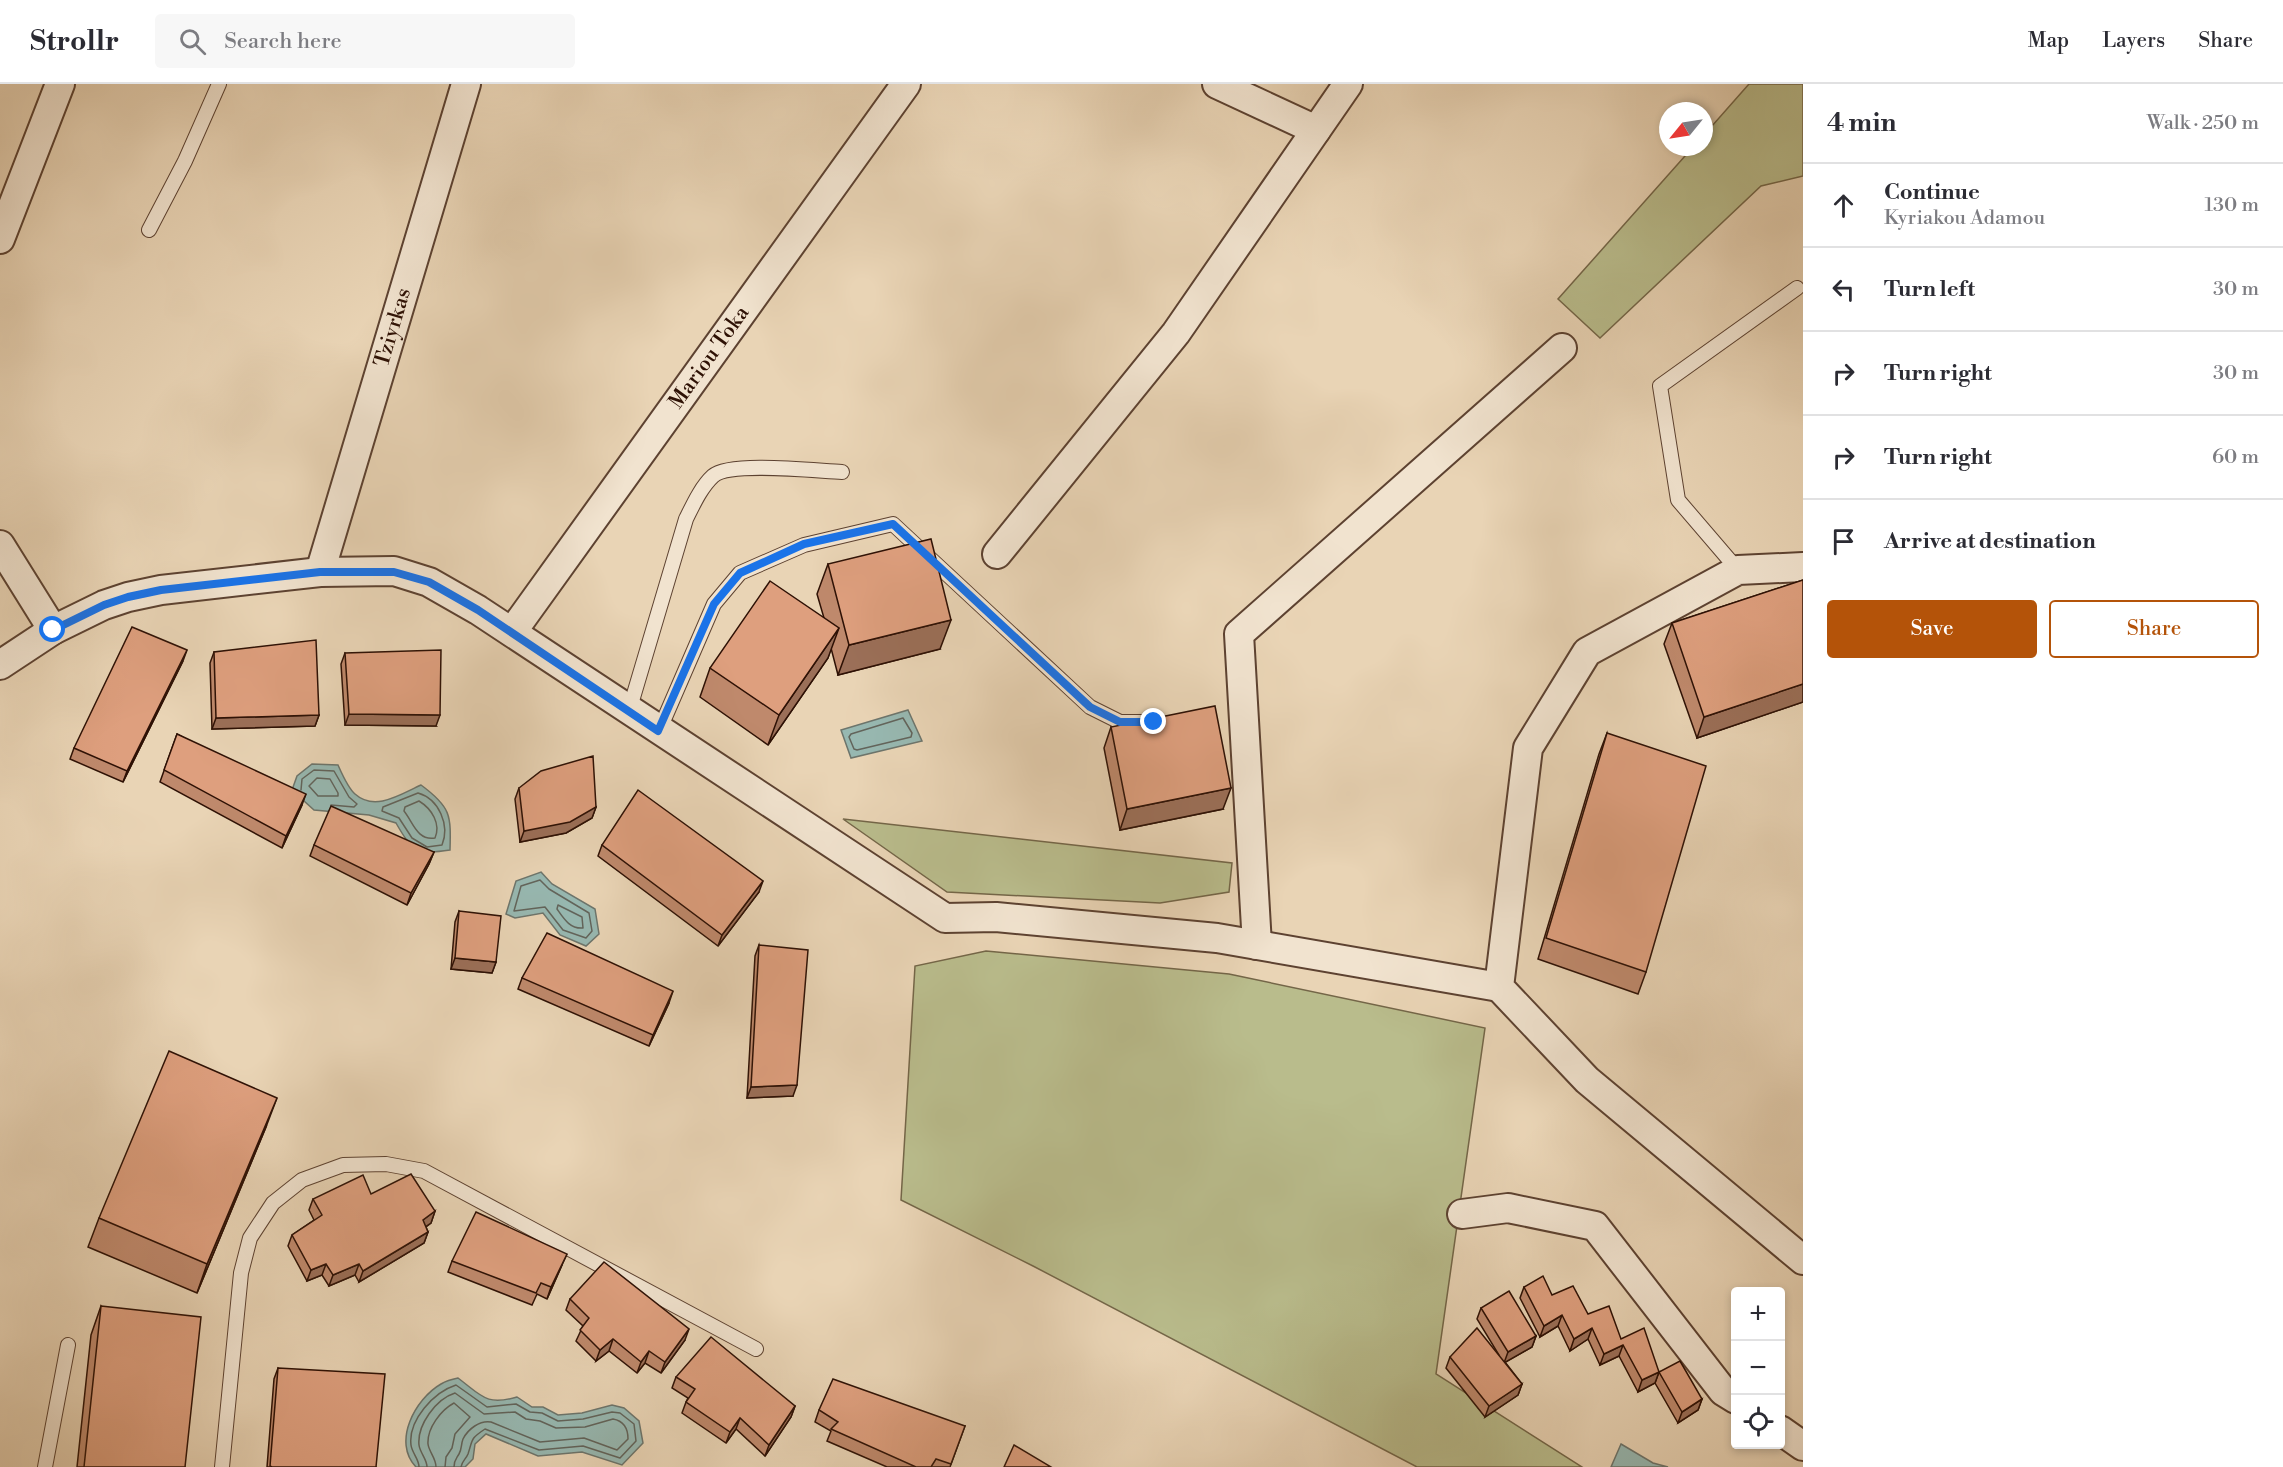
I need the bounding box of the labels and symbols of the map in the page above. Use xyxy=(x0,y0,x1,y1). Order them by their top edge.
north arrow xyxy=(1659,102,1713,156)
street label: Tziyrkas xyxy=(369,285,417,370)
street label: Mariou Toka xyxy=(664,301,755,414)
route start xyxy=(39,616,65,642)
route end xyxy=(1140,708,1166,734)

